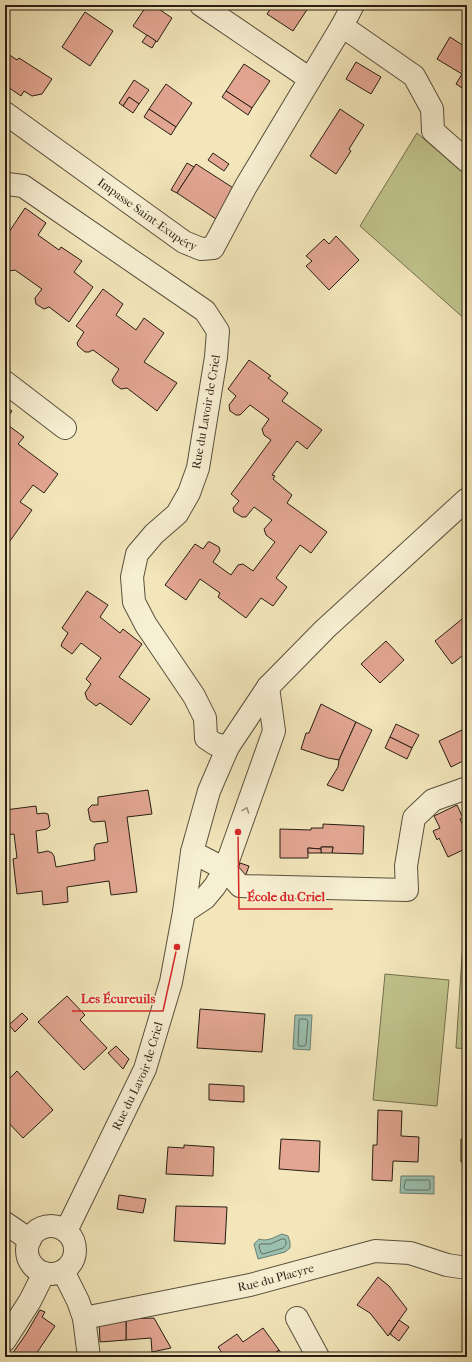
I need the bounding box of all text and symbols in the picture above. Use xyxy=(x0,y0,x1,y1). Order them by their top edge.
street label: Impasse Saint-Exupéry xyxy=(95,175,200,254)
street label: Rue du Lavoir de Criel xyxy=(189,353,223,470)
one-way arrow xyxy=(241,806,250,813)
callout: École du Criel xyxy=(239,884,333,909)
text: École du Criel xyxy=(247,889,325,904)
callout: Les Écureuils xyxy=(72,986,163,1011)
text: Les Écureuils xyxy=(81,991,155,1006)
street label: Rue du Lavoir de Criel xyxy=(109,1020,166,1133)
street label: Rue du Placyre xyxy=(236,1261,316,1294)

